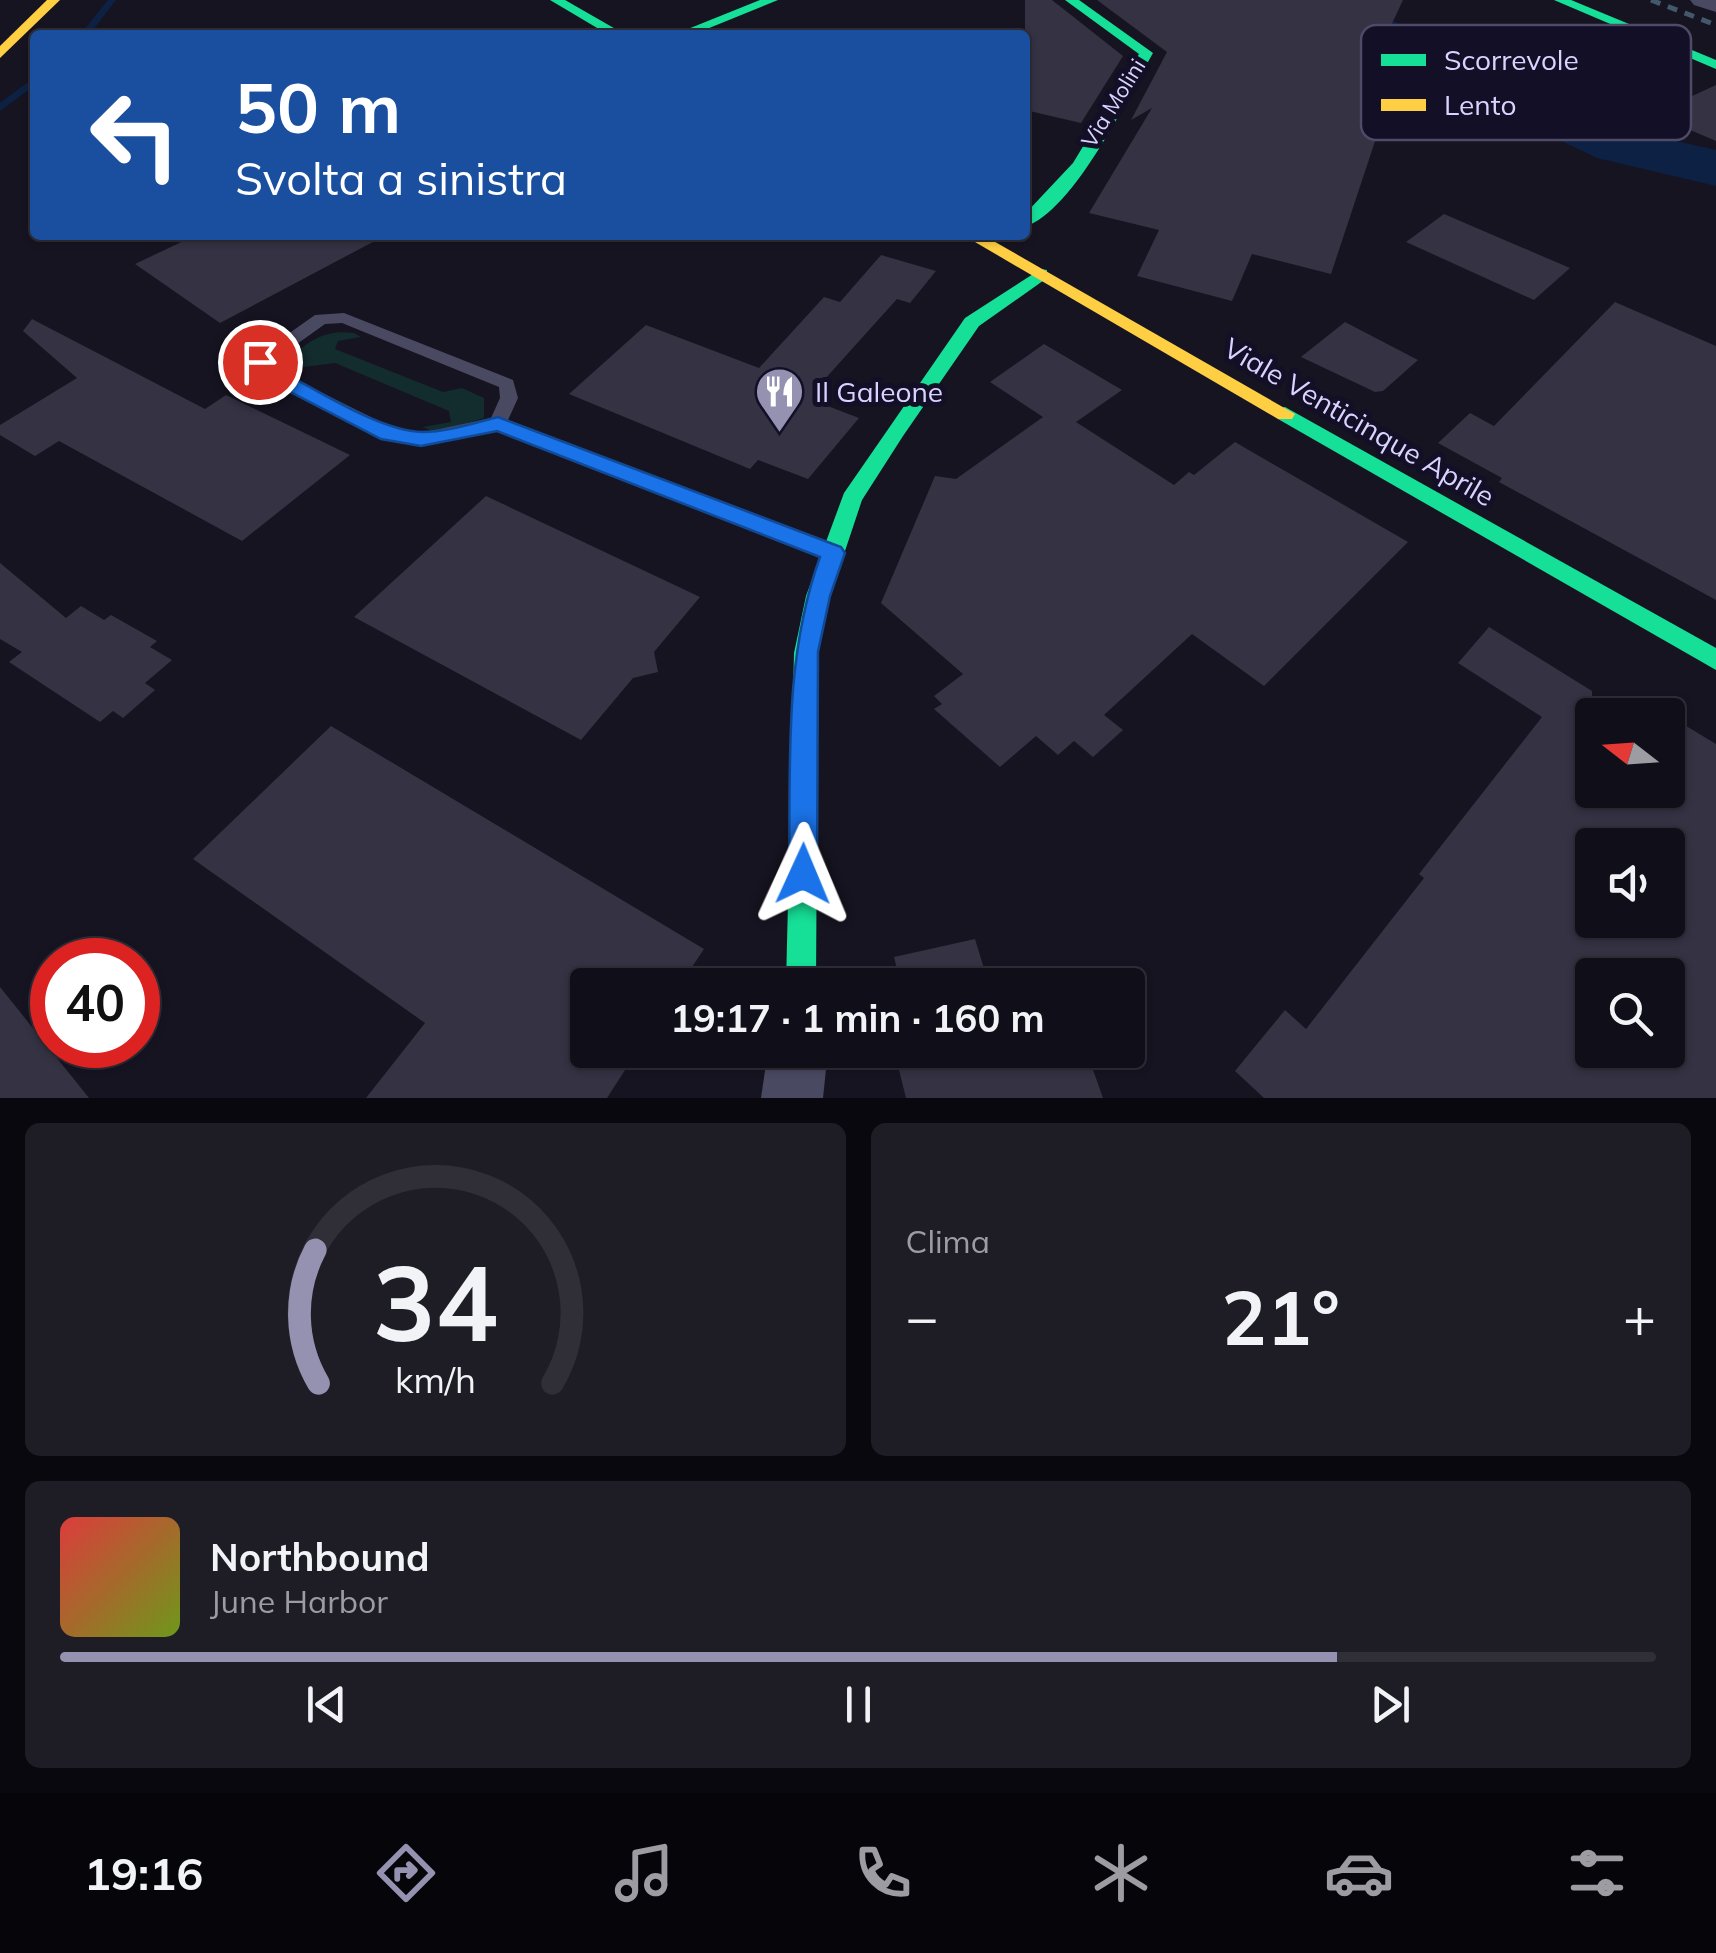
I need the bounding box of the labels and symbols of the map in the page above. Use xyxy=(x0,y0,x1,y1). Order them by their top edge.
legend xyxy=(1361,25,1691,140)
text: Scorrevole xyxy=(1444,42,1579,77)
street label: Via Molini xyxy=(1075,53,1151,153)
text: Lento xyxy=(1444,87,1516,122)
pin xyxy=(218,320,303,405)
street label: Viale Venticinque Aprile xyxy=(1218,330,1501,513)
restaurant icon: Il Galeone xyxy=(754,366,806,434)
place label: Il Galeone xyxy=(815,374,943,409)
north arrow xyxy=(1575,698,1685,808)
position arrow xyxy=(751,822,855,926)
speed limit sign: 40 xyxy=(30,938,160,1068)

